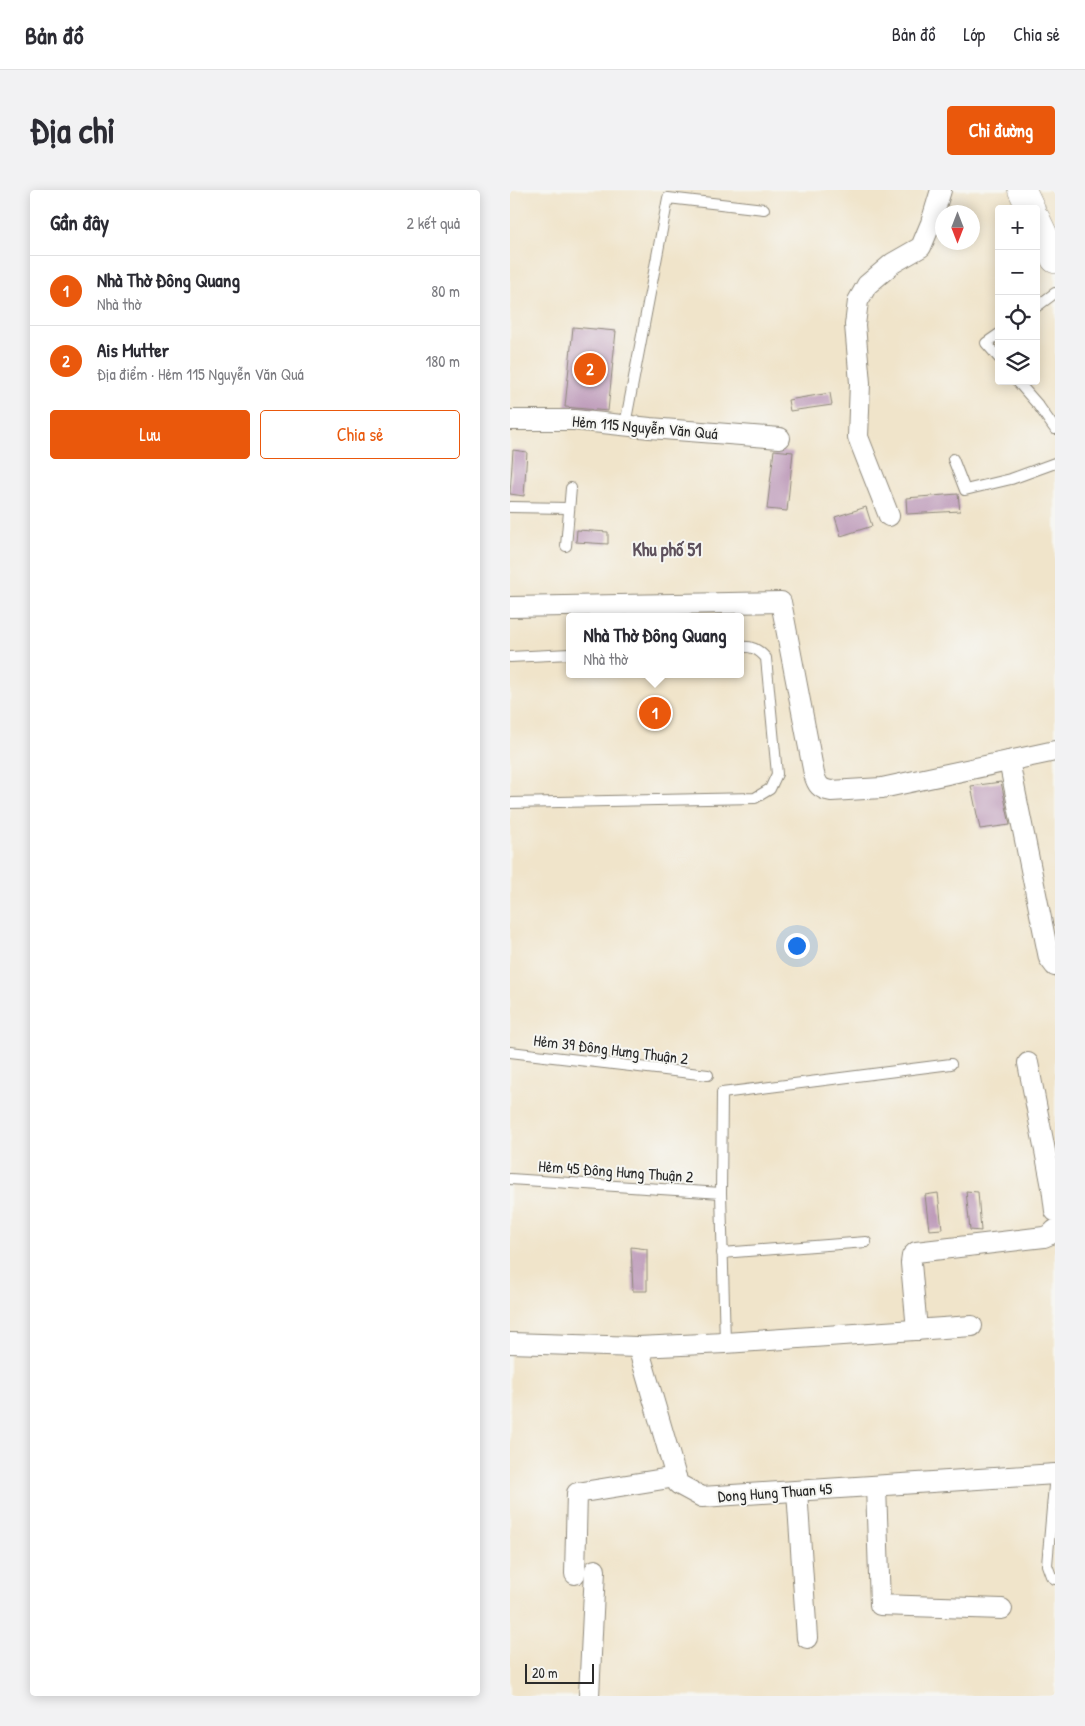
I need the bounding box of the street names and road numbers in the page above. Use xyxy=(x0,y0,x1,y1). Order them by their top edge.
street label: Hẻm 115 Nguyễn Văn Quá xyxy=(571,410,719,444)
street label: Hẻm 39 Đông Hưng Thuận 2 xyxy=(532,1029,690,1069)
street label: Hẻm 45 Đông Hưng Thuận 2 xyxy=(538,1155,695,1187)
street label: Dong Hung Thuan 45 xyxy=(717,1477,833,1507)

